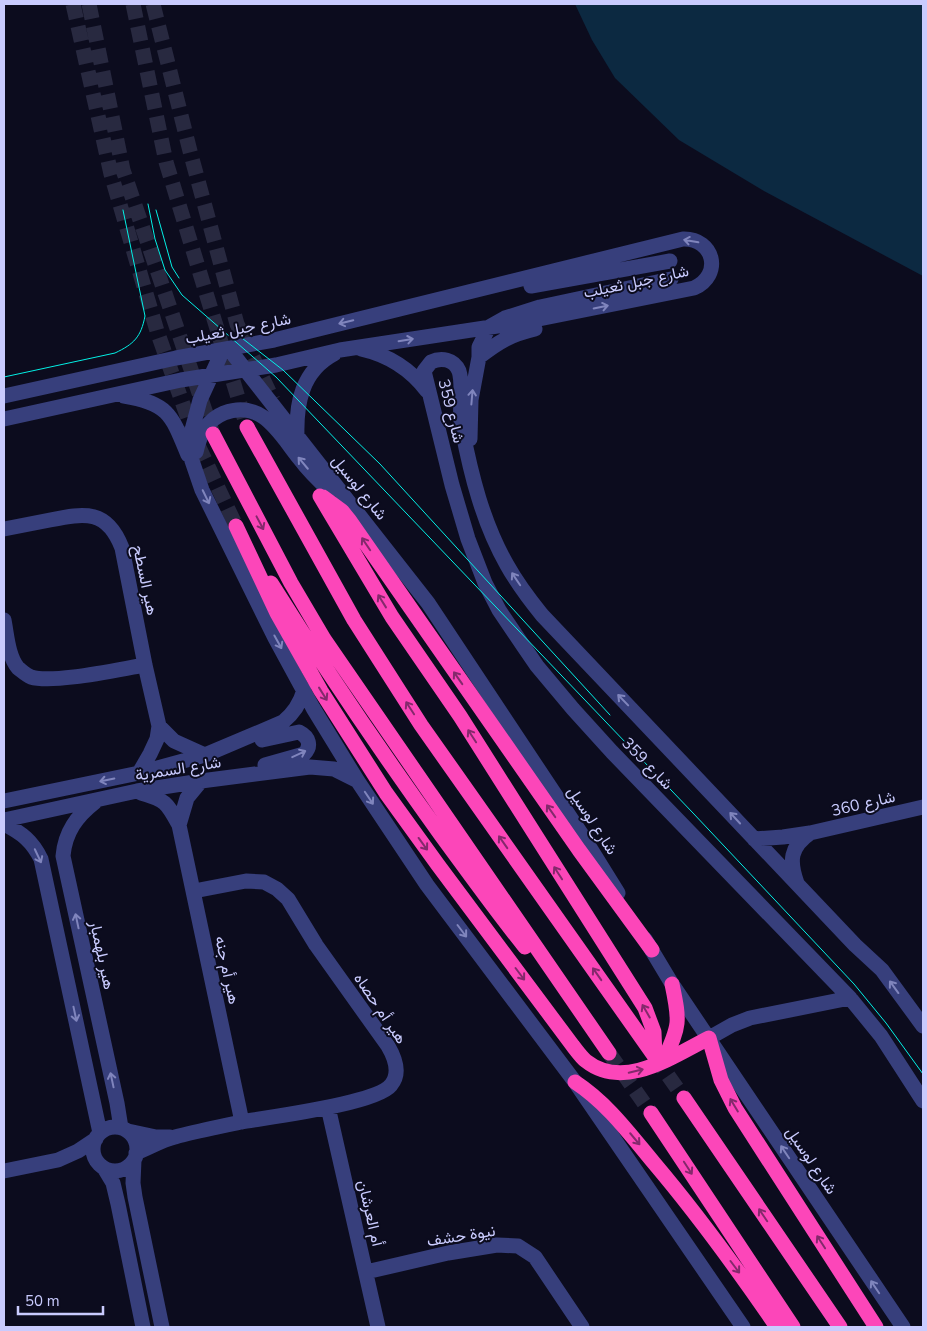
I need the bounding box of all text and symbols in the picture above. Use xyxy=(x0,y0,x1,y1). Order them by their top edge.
one-way arrow xyxy=(683,235,699,245)
street label: شارع جبل ثعيلب xyxy=(581,260,691,304)
one-way arrow xyxy=(592,301,608,311)
street label: شارع جبل ثعيلب xyxy=(183,308,293,350)
one-way arrow xyxy=(339,318,355,327)
one-way arrow xyxy=(398,335,414,345)
street label: شارع 359 xyxy=(432,377,470,445)
one-way arrow xyxy=(467,389,477,405)
street label: شارع لوسيل xyxy=(326,451,392,525)
one-way arrow xyxy=(298,457,309,470)
one-way arrow xyxy=(201,489,211,504)
one-way arrow xyxy=(255,516,265,531)
one-way arrow xyxy=(361,537,371,551)
street label: هير السطح xyxy=(127,543,163,617)
one-way arrow xyxy=(510,572,521,586)
one-way arrow xyxy=(376,594,386,608)
one-way arrow xyxy=(273,635,283,649)
one-way arrow xyxy=(453,671,463,685)
one-way arrow xyxy=(318,686,328,700)
one-way arrow xyxy=(617,694,629,707)
one-way arrow xyxy=(405,702,415,716)
one-way arrow xyxy=(467,729,477,743)
street label: شارع 359 xyxy=(617,733,678,795)
one-way arrow xyxy=(291,749,306,759)
street label: شارع السمرية xyxy=(134,751,223,787)
one-way arrow xyxy=(100,775,116,785)
street label: شارع لوسيل xyxy=(562,782,623,859)
street label: شارع 360 xyxy=(829,786,897,822)
one-way arrow xyxy=(364,790,374,804)
one-way arrow xyxy=(546,804,556,818)
one-way arrow xyxy=(729,812,741,824)
one-way arrow xyxy=(498,835,508,849)
one-way arrow xyxy=(418,836,428,850)
one-way arrow xyxy=(34,848,44,863)
one-way arrow xyxy=(553,867,563,881)
one-way arrow xyxy=(72,914,81,930)
street label: هير بلهمبار xyxy=(84,918,120,992)
one-way arrow xyxy=(457,924,467,938)
street label: هير أم جنه xyxy=(209,934,245,1006)
one-way arrow xyxy=(514,967,525,980)
one-way arrow xyxy=(592,968,602,982)
street label: هير أم حصاه xyxy=(348,969,412,1048)
one-way arrow xyxy=(889,980,899,994)
one-way arrow xyxy=(640,1004,650,1018)
one-way arrow xyxy=(71,1006,80,1022)
one-way arrow xyxy=(628,1065,644,1075)
one-way arrow xyxy=(107,1073,116,1089)
one-way arrow xyxy=(728,1099,738,1113)
street label: شارع لوسيل xyxy=(780,1122,842,1199)
one-way arrow xyxy=(629,1132,640,1145)
one-way arrow xyxy=(780,1145,790,1159)
one-way arrow xyxy=(683,1160,693,1174)
street label: أم العرشان xyxy=(352,1178,388,1249)
one-way arrow xyxy=(758,1208,768,1222)
street label: نيوة حشف xyxy=(425,1220,497,1252)
one-way arrow xyxy=(816,1235,827,1249)
one-way arrow xyxy=(730,1260,741,1273)
one-way arrow xyxy=(870,1280,880,1294)
scale bar xyxy=(18,1284,102,1316)
text: 50 m xyxy=(25,1291,60,1311)

